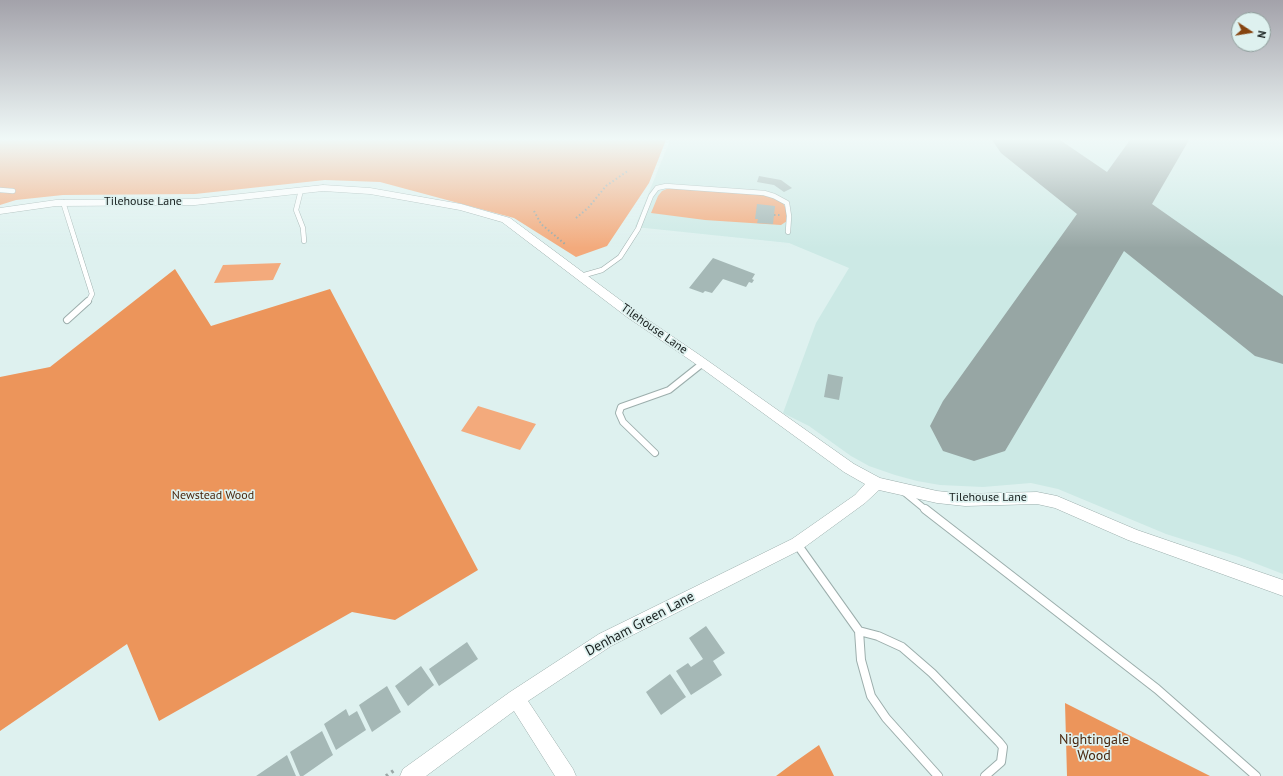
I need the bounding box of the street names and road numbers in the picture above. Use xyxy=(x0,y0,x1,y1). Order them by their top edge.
street label: Tilehouse Lane xyxy=(104,195,182,209)
street label: Tilehouse Lane xyxy=(618,301,690,357)
street label: Tilehouse Lane xyxy=(949,491,1027,505)
street label: Denham Green Lane xyxy=(583,588,697,660)

